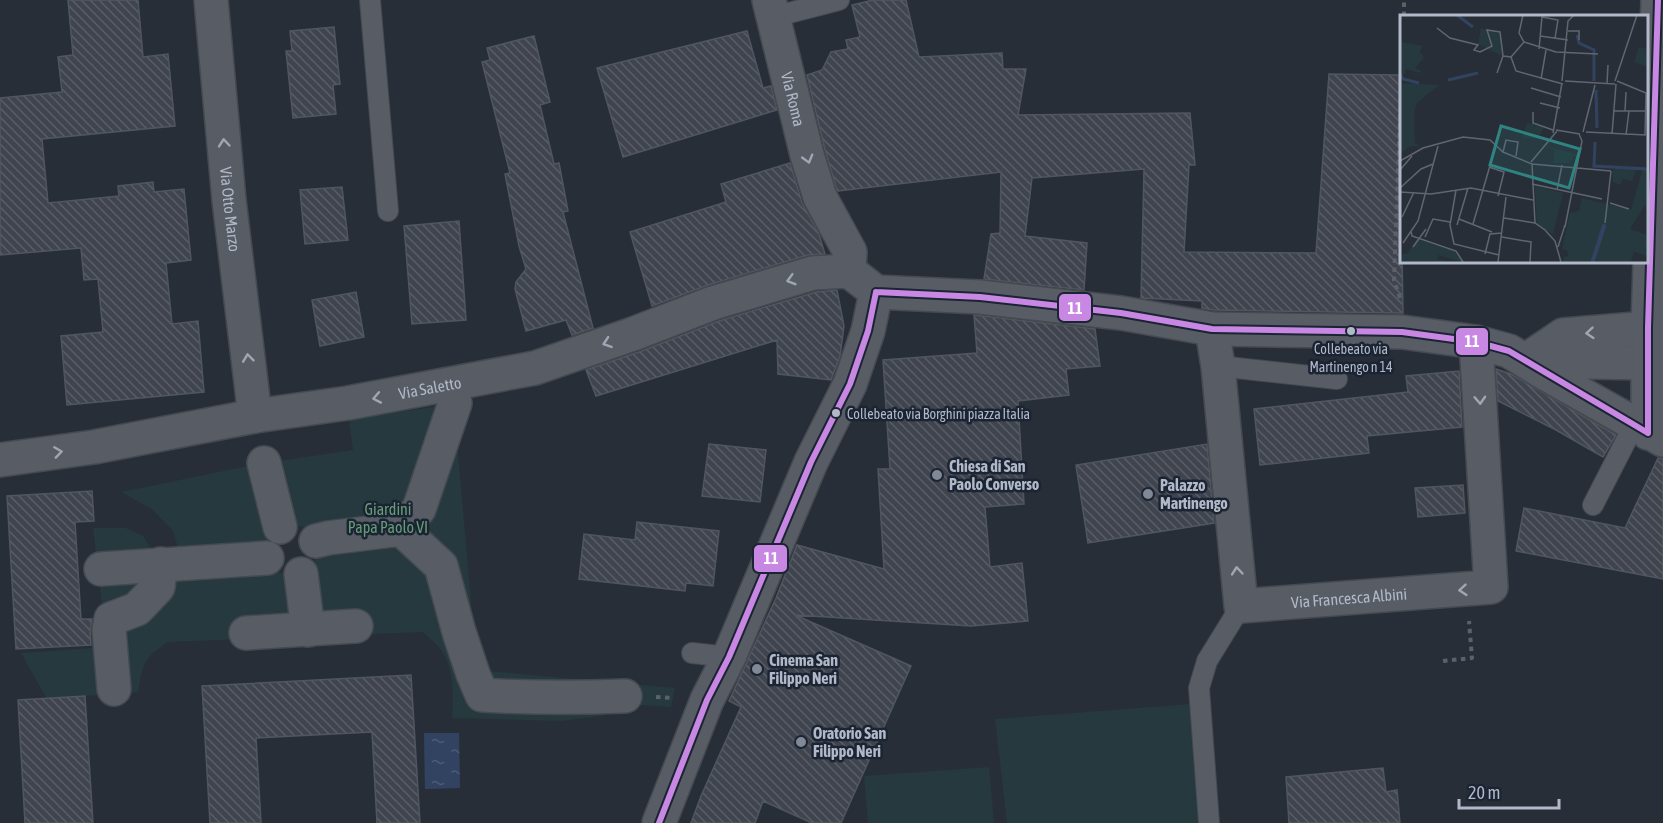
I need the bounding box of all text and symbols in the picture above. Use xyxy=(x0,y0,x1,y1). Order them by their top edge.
inset map xyxy=(1400,15,1648,262)
street label: Via Roma xyxy=(778,70,809,128)
one-way arrow xyxy=(218,139,231,148)
one-way arrow xyxy=(801,154,814,164)
street label: Via Otto Marzo xyxy=(217,166,244,253)
one-way arrow xyxy=(786,273,797,285)
line badge: 11 xyxy=(1058,293,1092,322)
text: 11 xyxy=(1067,299,1083,317)
marker: Collebeato via Martinengo n 14 xyxy=(1345,325,1357,337)
one-way arrow xyxy=(1585,326,1594,339)
line badge: 11 xyxy=(1455,327,1489,356)
text: 11 xyxy=(1464,332,1480,350)
one-way arrow xyxy=(602,336,613,349)
place label: Collebeato via Martinengo n 14 xyxy=(1309,341,1393,375)
one-way arrow xyxy=(242,354,255,363)
street label: Via Saletto xyxy=(397,373,463,402)
one-way arrow xyxy=(372,391,382,404)
one-way arrow xyxy=(1473,395,1486,404)
place label: Collebeato via Borghini piazza Italia xyxy=(847,406,1030,422)
marker: Collebeato via Borghini piazza Italia xyxy=(830,407,842,419)
one-way arrow xyxy=(53,447,63,459)
place label: Chiesa di San Paolo Converso xyxy=(949,457,1040,493)
marker: Chiesa di San Paolo Converso xyxy=(930,468,944,482)
place label: Palazzo Martinengo xyxy=(1160,476,1228,512)
marker: Palazzo Martinengo xyxy=(1141,487,1155,501)
park label: Giardini Papa Paolo VI xyxy=(348,500,428,537)
line badge: 11 xyxy=(753,544,788,573)
text: 11 xyxy=(763,549,779,567)
one-way arrow xyxy=(1231,567,1244,576)
one-way arrow xyxy=(1459,583,1468,596)
street label: Via Francesca Albini xyxy=(1290,584,1408,611)
place label: Cinema San Filippo Neri xyxy=(769,651,838,687)
marker: Cinema San Filippo Neri xyxy=(750,662,764,676)
place label: Oratorio San Filippo Neri xyxy=(813,724,886,760)
marker: Oratorio San Filippo Neri xyxy=(794,735,808,749)
scale bar xyxy=(1459,772,1560,810)
text: 20 m xyxy=(1468,782,1500,803)

